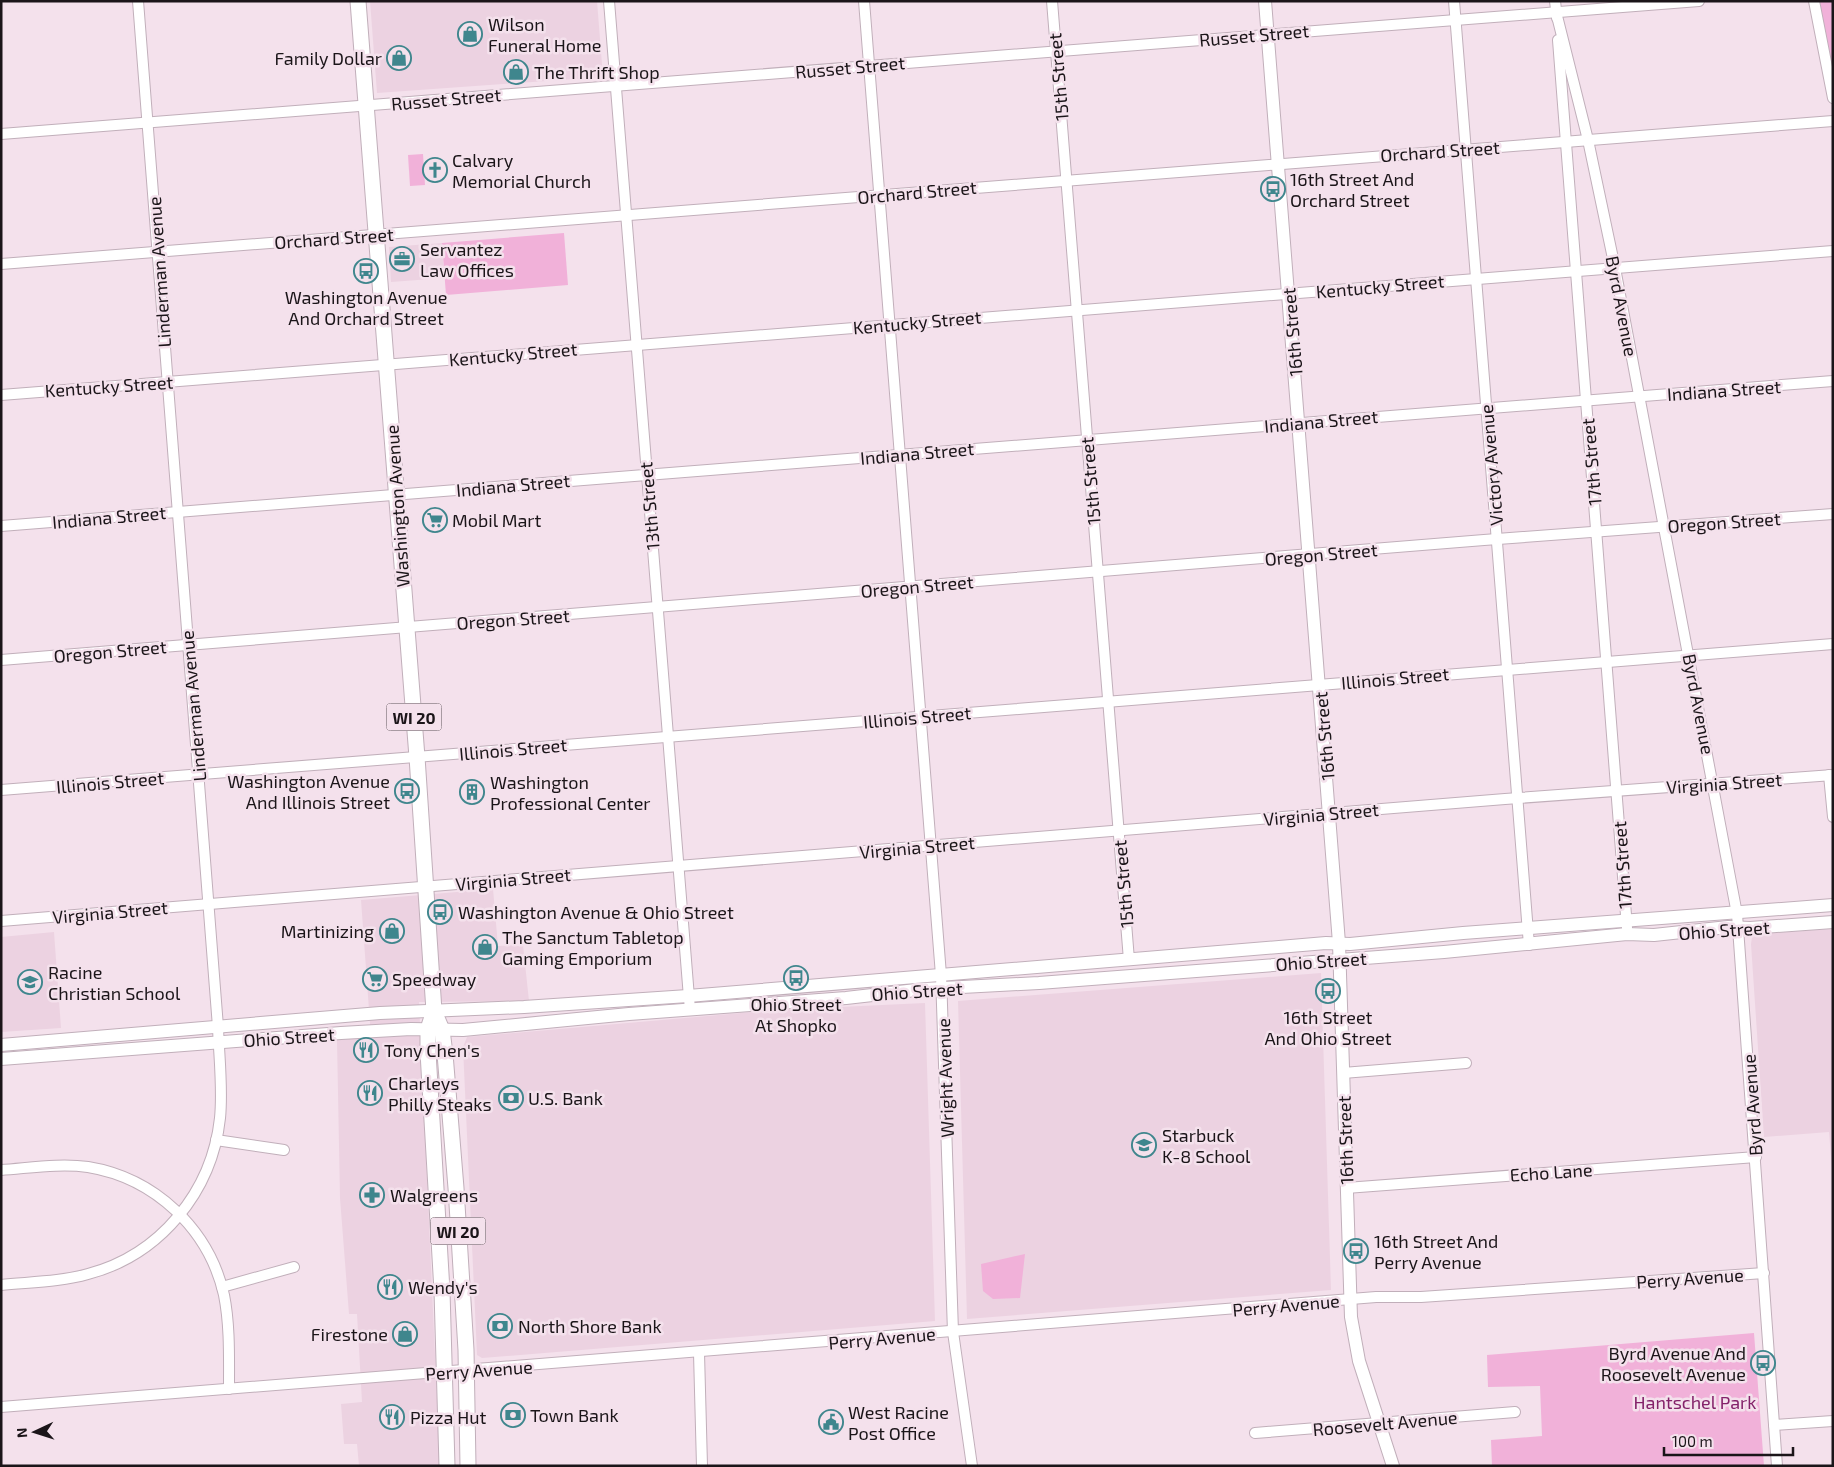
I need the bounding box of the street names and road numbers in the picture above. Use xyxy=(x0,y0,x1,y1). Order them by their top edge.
street label: Russet Street xyxy=(1198,19,1310,51)
street label: 15th Street xyxy=(1043,32,1073,122)
street label: Russet Street xyxy=(794,51,906,83)
street label: Russet Street xyxy=(390,83,502,115)
street label: Orchard Street xyxy=(1380,136,1501,166)
street label: Orchard Street xyxy=(856,176,978,208)
street label: Linderman Avenue xyxy=(143,196,175,348)
street label: Orchard Street xyxy=(274,223,395,253)
street label: Byrd Avenue xyxy=(1601,254,1643,358)
street label: Kentucky Street xyxy=(1315,269,1445,303)
street label: 16th Street xyxy=(1277,287,1307,377)
street label: Kentucky Street xyxy=(852,305,982,339)
street label: Kentucky Street xyxy=(448,337,578,371)
street label: Kentucky Street xyxy=(44,371,174,401)
street label: Indiana Street xyxy=(1666,375,1782,405)
street label: Victory Avenue xyxy=(1475,403,1507,527)
street label: Indiana Street xyxy=(1263,405,1379,437)
street label: 17th Street xyxy=(1576,417,1606,507)
street label: Washington Avenue xyxy=(380,424,414,588)
street label: 15th Street xyxy=(1075,436,1105,526)
street label: Indiana Street xyxy=(859,437,975,469)
street label: 13th Street xyxy=(634,461,664,551)
street label: Indiana Street xyxy=(455,469,571,501)
street label: Indiana Street xyxy=(51,501,167,533)
street label: Oregon Street xyxy=(1667,507,1781,537)
street label: Oregon Street xyxy=(1264,538,1379,570)
street label: Oregon Street xyxy=(860,570,975,602)
street label: Oregon Street xyxy=(456,604,570,634)
street label: Linderman Avenue xyxy=(175,630,211,782)
street label: Oregon Street xyxy=(53,635,168,667)
street label: Byrd Avenue xyxy=(1678,652,1720,756)
street label: Illinois Street xyxy=(1340,662,1450,694)
street label: 16th Street xyxy=(1309,691,1339,781)
street label: Illinois Street xyxy=(862,701,972,733)
road number: WI 20 xyxy=(386,704,442,730)
street label: Illinois Street xyxy=(458,733,568,765)
street label: Illinois Street xyxy=(55,766,165,798)
street label: Virginia Street xyxy=(1665,768,1783,798)
street label: Virginia Street xyxy=(1262,798,1380,830)
street label: 17th Street xyxy=(1608,820,1636,910)
street label: Virginia Street xyxy=(858,831,976,863)
street label: 15th Street xyxy=(1108,839,1138,929)
street label: Virginia Street xyxy=(454,863,572,895)
street label: Virginia Street xyxy=(51,896,169,928)
street label: Ohio Street xyxy=(1678,916,1770,944)
street label: Ohio Street xyxy=(1275,947,1367,975)
street label: Ohio Street xyxy=(871,977,963,1005)
street label: Wright Avenue xyxy=(932,1018,958,1138)
street label: Ohio Street xyxy=(243,1023,335,1051)
street label: Byrd Avenue xyxy=(1737,1053,1767,1157)
street label: 16th Street xyxy=(1332,1095,1358,1185)
street label: Echo Lane xyxy=(1509,1158,1593,1186)
road number: WI 20 xyxy=(430,1218,486,1244)
street label: Perry Avenue xyxy=(1636,1263,1744,1293)
street label: Perry Avenue xyxy=(1231,1289,1341,1321)
street label: Perry Avenue xyxy=(827,1322,937,1354)
street label: Perry Avenue xyxy=(425,1355,533,1385)
street label: Roosevelt Avenue xyxy=(1312,1406,1458,1440)

